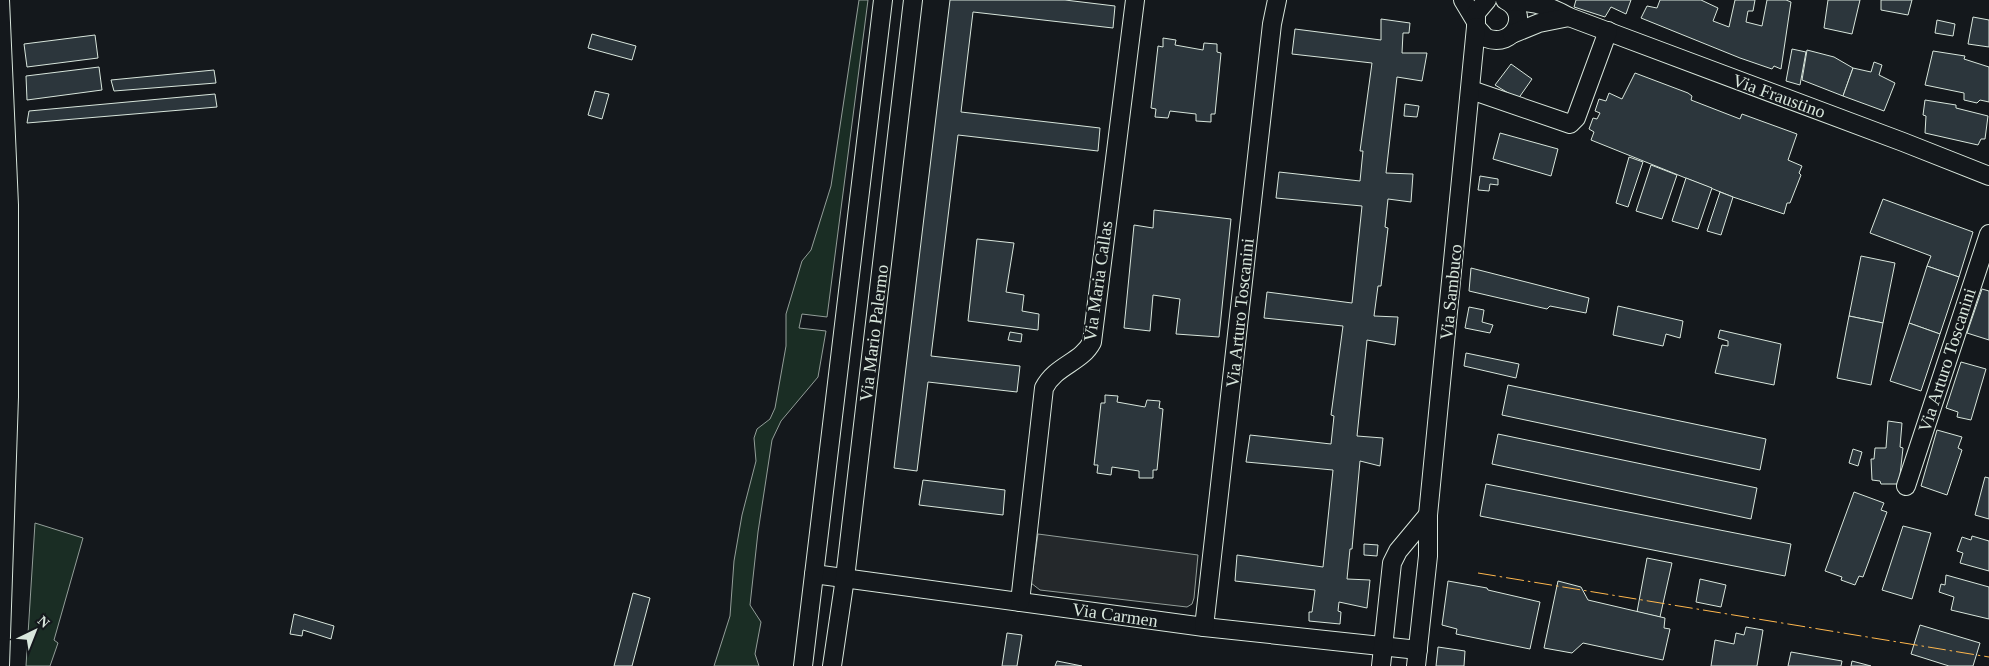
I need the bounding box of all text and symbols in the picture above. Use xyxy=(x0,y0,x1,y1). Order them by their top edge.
street label: Via Fraustino xyxy=(1730,70,1828,122)
street label: Via Maria Callas xyxy=(1080,219,1116,343)
street label: Via Arturo Toscanini xyxy=(1222,237,1258,389)
street label: Via Sambuco xyxy=(1436,243,1466,341)
street label: Via Mario Palermo xyxy=(856,263,892,403)
street label: Via Arturo Toscanini xyxy=(1914,285,1980,435)
street label: Via Carmen xyxy=(1071,599,1159,631)
north arrow xyxy=(10,606,60,656)
text: N xyxy=(35,613,52,631)

